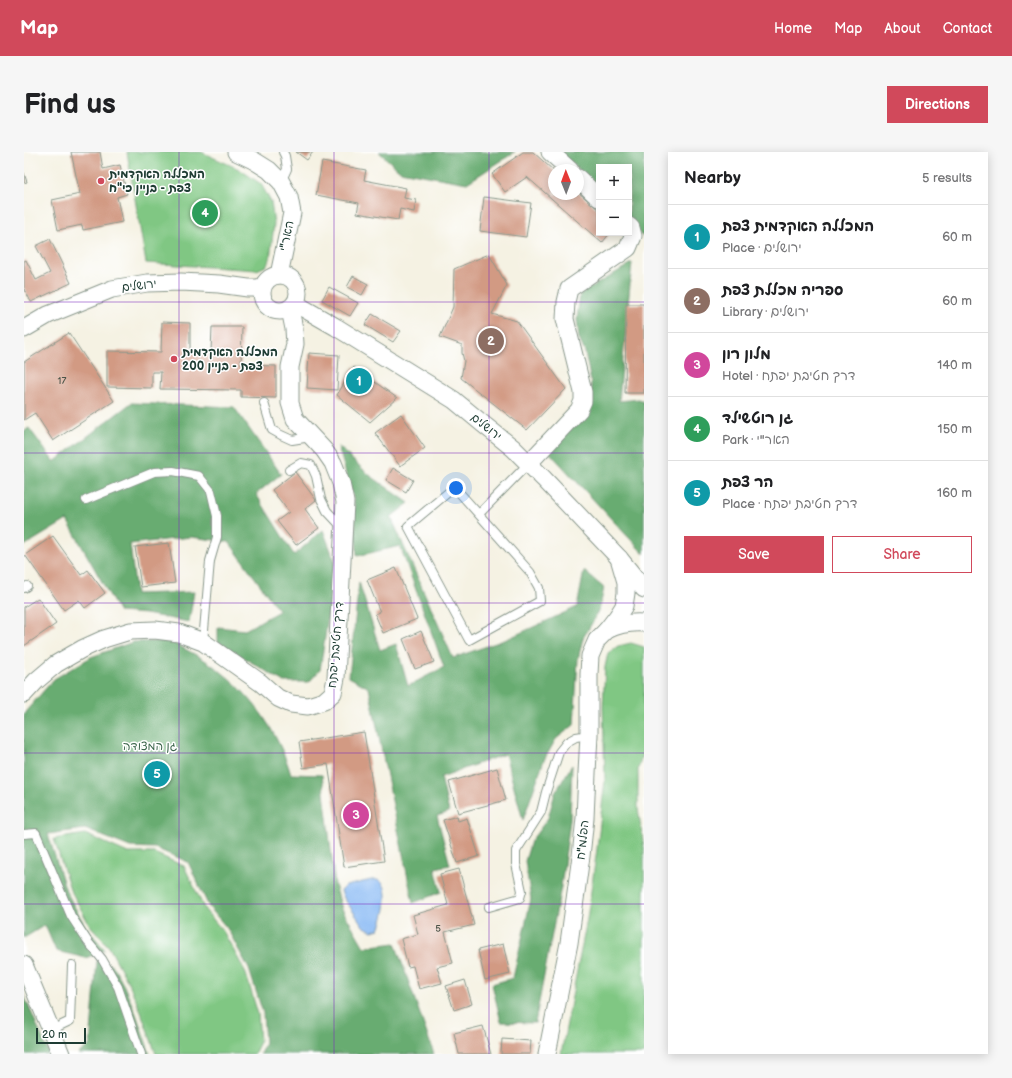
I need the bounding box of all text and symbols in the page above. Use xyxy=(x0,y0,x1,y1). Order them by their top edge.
text: Map xyxy=(20,17,58,40)
text: Home xyxy=(774,20,812,37)
text: Map xyxy=(834,20,862,37)
text: About xyxy=(884,20,921,37)
text: Contact xyxy=(943,20,992,37)
button: Directions xyxy=(887,86,988,123)
text: Find us xyxy=(24,88,116,121)
north arrow xyxy=(548,164,584,200)
map controls xyxy=(596,164,632,236)
button: + xyxy=(596,164,632,200)
place label: המכללה האקדמית צפת - בניין כי"ח xyxy=(108,167,205,196)
text: Nearby xyxy=(684,168,741,188)
text: 5 results xyxy=(922,170,972,186)
marker: המכללה האקדמית צפת - בניין כי"ח xyxy=(96,176,106,186)
pin: 4 xyxy=(192,198,218,228)
button: − xyxy=(596,200,632,236)
text: המכללה האקדמית צפת xyxy=(722,217,874,236)
street label: האר"י xyxy=(276,219,298,253)
text: 1 xyxy=(694,229,700,245)
text: 60 m xyxy=(942,229,972,245)
text: Place · ירושלים xyxy=(722,240,802,256)
street label: ירושלים xyxy=(121,276,157,296)
text: ספריה מכללת צפת xyxy=(722,281,843,300)
text: 2 xyxy=(693,293,701,309)
text: 60 m xyxy=(942,293,972,309)
text: Library · ירושלים xyxy=(722,304,809,320)
pin: 2 xyxy=(478,326,504,356)
place label: המכללה האקדמית צפת - בניין 200 xyxy=(181,345,278,374)
text: מלון רון xyxy=(722,345,771,364)
marker: המכללה האקדמית צפת - בניין 200 xyxy=(169,354,179,364)
text: 3 xyxy=(693,357,701,373)
text: 140 m xyxy=(937,357,972,373)
pin: 1 xyxy=(346,366,372,396)
text: Hotel · דרך חטיבת יפתח xyxy=(722,368,855,384)
house number: 17 xyxy=(58,375,66,387)
text: גן רוטשילד xyxy=(722,409,793,428)
street label: ירושלים xyxy=(468,410,504,444)
text: 4 xyxy=(693,421,701,437)
text: 150 m xyxy=(938,421,972,437)
text: Park · האר"י xyxy=(722,432,790,448)
text: הר צפת xyxy=(722,473,773,492)
your location xyxy=(446,478,466,498)
text: 5 xyxy=(693,485,701,501)
text: 160 m xyxy=(937,485,972,501)
text: Place · דרך חטיבת יפתח xyxy=(722,496,857,512)
button: Save xyxy=(684,536,824,573)
button: Share xyxy=(832,536,972,573)
street label: דרך חטיבת יפתח xyxy=(325,601,347,689)
park label: גן המצודה xyxy=(123,739,178,754)
pin: 5 xyxy=(144,759,170,789)
pin: 3 xyxy=(343,800,369,830)
street label: הפלמ"ח xyxy=(573,819,593,861)
house number: 5 xyxy=(435,923,441,935)
scale bar xyxy=(36,1026,86,1045)
text: 20 m xyxy=(42,1028,67,1041)

